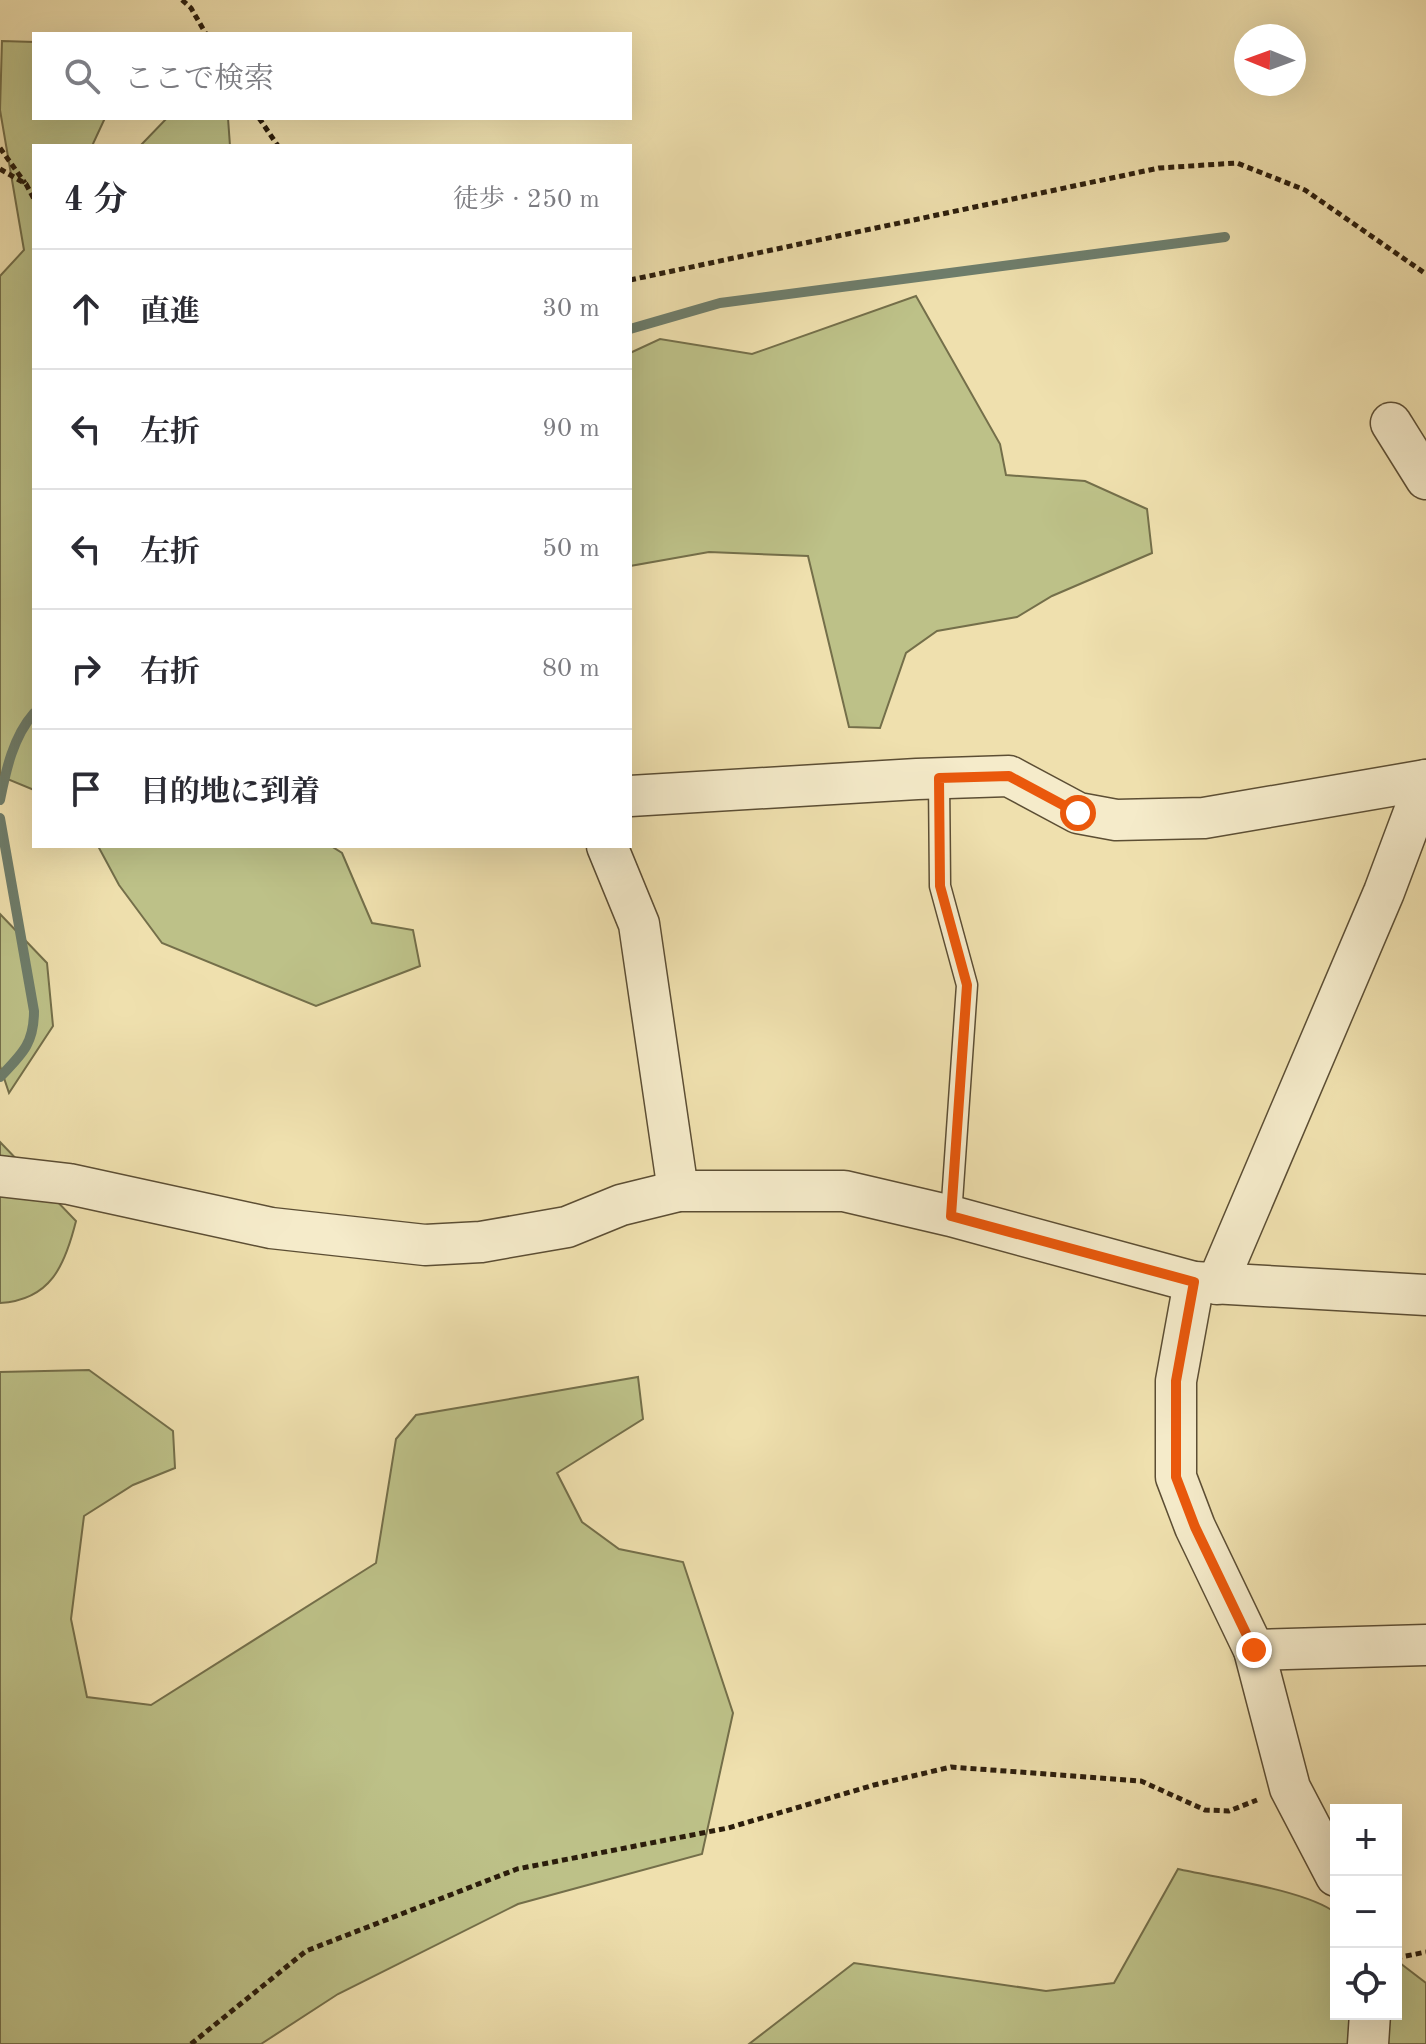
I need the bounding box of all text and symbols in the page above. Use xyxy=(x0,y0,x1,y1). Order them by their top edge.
north arrow xyxy=(1234,24,1306,96)
search box xyxy=(32,32,632,120)
icon: search xyxy=(60,54,104,98)
text: ここで検索 xyxy=(124,65,274,95)
text: 4 分 xyxy=(64,184,127,218)
text: 徒歩 · 250 m xyxy=(453,187,600,213)
icon: ahead xyxy=(64,287,108,331)
text: 30 m xyxy=(542,296,600,322)
text: 直進 xyxy=(140,298,200,328)
icon: left xyxy=(64,407,108,451)
text: 90 m xyxy=(542,416,600,442)
text: 左折 xyxy=(140,418,200,448)
icon: left xyxy=(64,527,108,571)
text: 50 m xyxy=(542,536,600,562)
text: 左折 xyxy=(140,538,200,568)
icon: right xyxy=(64,647,108,691)
text: 80 m xyxy=(542,656,600,682)
text: 右折 xyxy=(140,658,200,688)
icon: arrive xyxy=(64,767,108,811)
text: 目的地に到着 xyxy=(140,778,320,808)
route start xyxy=(1060,795,1096,831)
route end xyxy=(1236,1632,1272,1668)
map controls xyxy=(1330,1804,1402,2020)
button: + xyxy=(1330,1804,1402,1876)
button: − xyxy=(1330,1876,1402,1948)
button: locate xyxy=(1330,1948,1402,2020)

